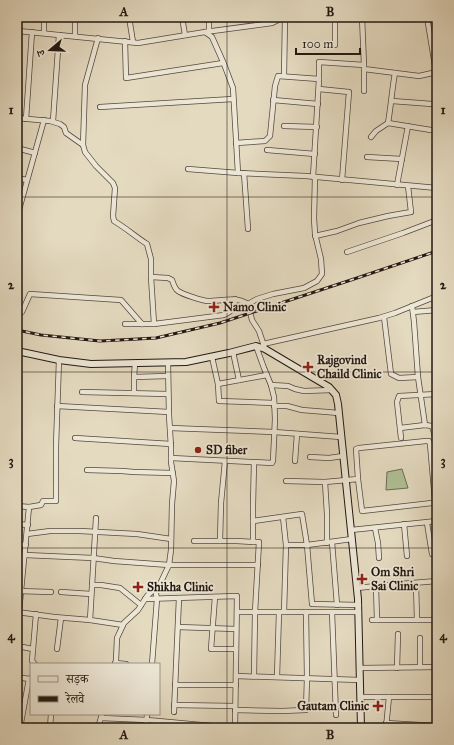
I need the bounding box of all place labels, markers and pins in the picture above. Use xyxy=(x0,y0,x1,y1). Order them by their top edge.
place label: Namo Clinic xyxy=(223,300,286,314)
marker: Namo Clinic xyxy=(208,301,220,313)
place label: Rajgovind Chaild Clinic xyxy=(317,353,382,381)
marker: Rajgovind Chaild Clinic xyxy=(302,361,314,373)
place label: SD fiber xyxy=(206,443,248,457)
marker: SD fiber xyxy=(193,445,203,455)
place label: Om Shri Sai Clinic xyxy=(371,565,418,593)
marker: Om Shri Sai Clinic xyxy=(356,573,368,585)
place label: Shikha Clinic xyxy=(147,580,213,594)
marker: Shikha Clinic xyxy=(132,581,144,593)
place label: Gautam Clinic xyxy=(297,699,369,713)
marker: Gautam Clinic xyxy=(372,700,384,712)

